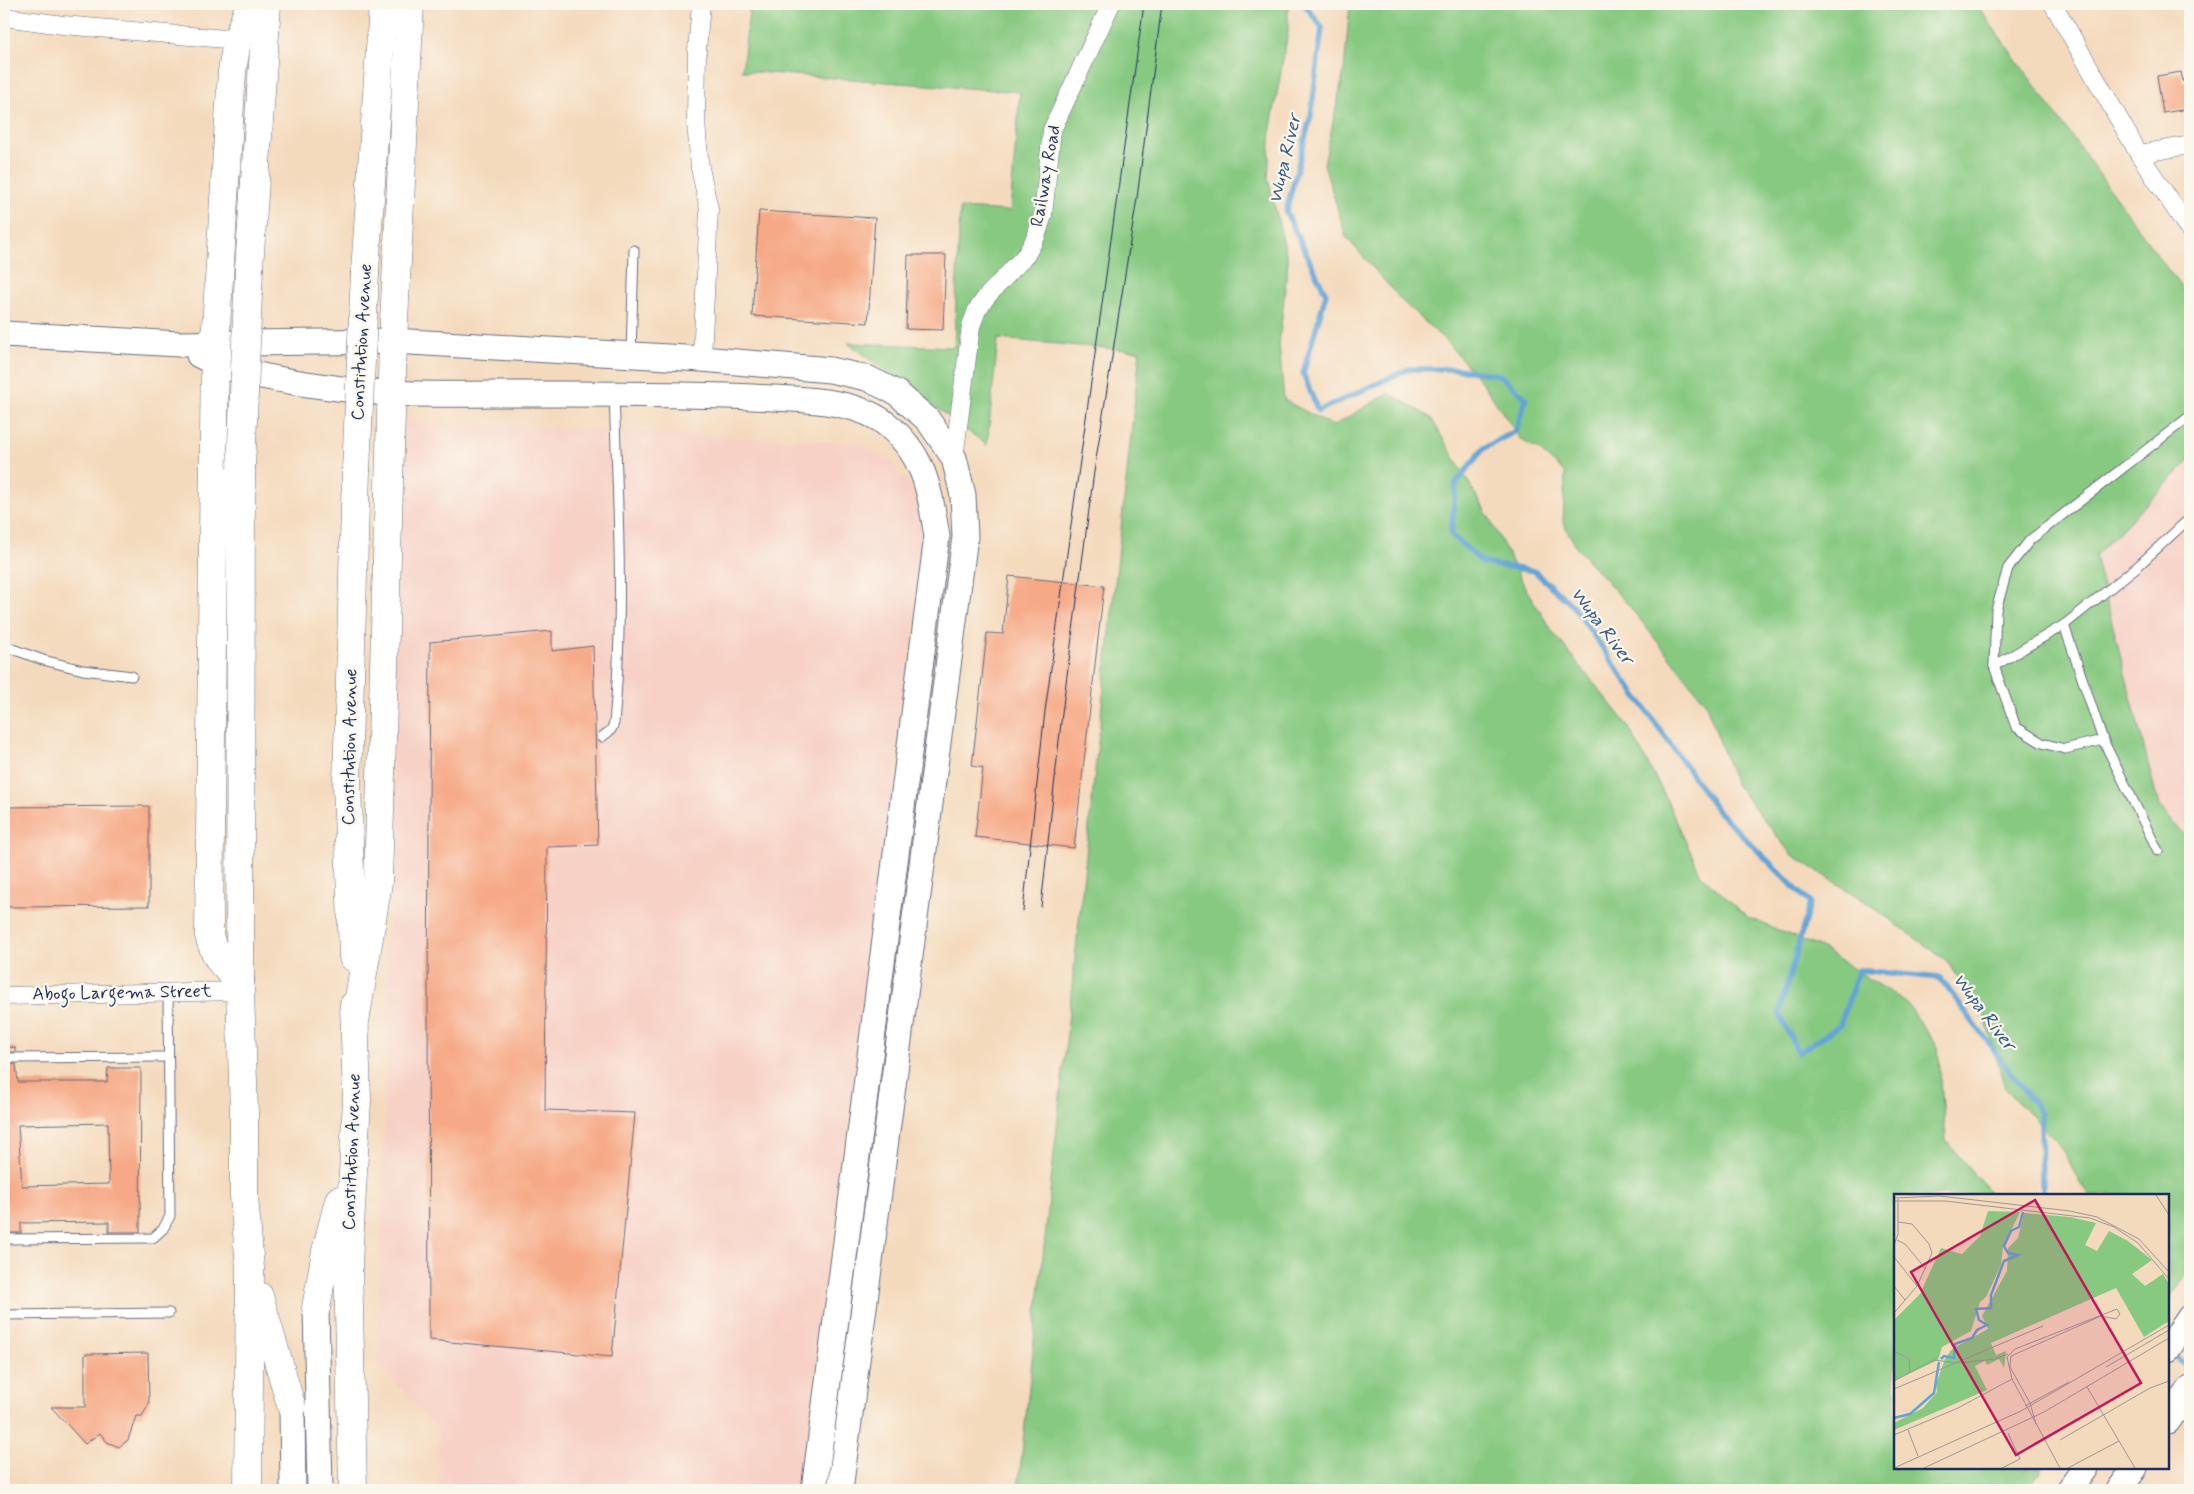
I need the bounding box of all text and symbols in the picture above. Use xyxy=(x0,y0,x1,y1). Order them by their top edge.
water label: Wupa River xyxy=(1263,109,1308,206)
street label: Railway Road xyxy=(1025,123,1067,229)
street label: Constitution Avenue xyxy=(346,263,378,421)
water label: Wupa River xyxy=(1565,582,1641,672)
street label: Constitution Avenue xyxy=(337,668,363,826)
water label: Wupa River xyxy=(1947,968,2023,1058)
street label: Abogo Largema Street xyxy=(32,979,212,1009)
street label: Constitution Avenue xyxy=(337,1073,367,1231)
inset map xyxy=(1894,1194,2169,1469)

